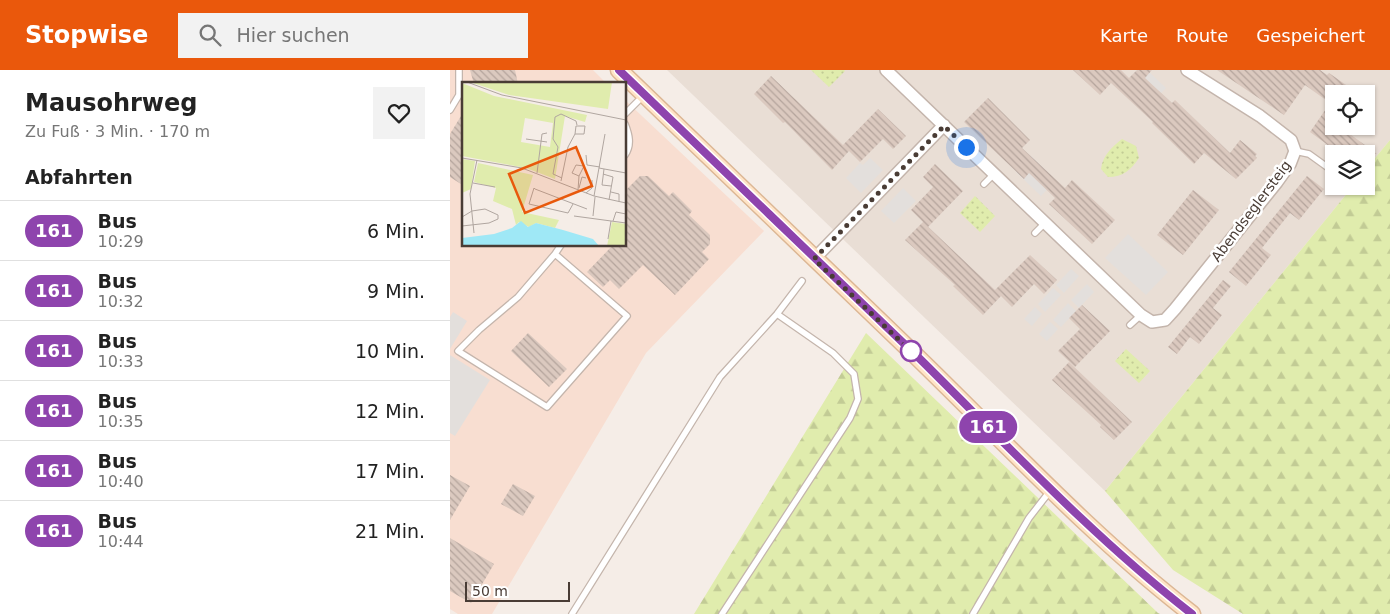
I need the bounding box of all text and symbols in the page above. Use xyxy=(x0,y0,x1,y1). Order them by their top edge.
search box xyxy=(178,13,528,58)
text: Stopwise xyxy=(25,21,148,49)
icon: search xyxy=(196,21,224,49)
text: Hier suchen xyxy=(236,24,350,46)
text: Karte xyxy=(1100,25,1148,46)
text: Route xyxy=(1176,25,1228,46)
text: Gespeichert xyxy=(1256,25,1365,46)
inset map xyxy=(462,82,626,246)
map controls xyxy=(1325,85,1375,195)
button: locate xyxy=(1325,85,1375,135)
button: heart xyxy=(373,87,425,139)
text: Mausohrweg xyxy=(25,89,198,117)
text: Zu Fuß · 3 Min. · 170 m xyxy=(25,122,210,141)
your location xyxy=(954,135,979,160)
button: layers xyxy=(1325,145,1375,195)
street label: Abendseglersteig xyxy=(1208,157,1294,265)
text: Abfahrten xyxy=(25,166,133,188)
text: Bus xyxy=(98,210,137,232)
text: 161 xyxy=(35,220,73,241)
text: 6 Min. xyxy=(367,220,425,242)
text: 10:29 xyxy=(98,232,144,251)
text: Bus xyxy=(98,270,137,292)
text: 161 xyxy=(35,280,73,301)
text: 9 Min. xyxy=(367,280,425,302)
text: 10:32 xyxy=(98,292,144,311)
text: Bus xyxy=(98,330,137,352)
text: 161 xyxy=(35,340,73,361)
text: 10 Min. xyxy=(355,340,425,362)
unlabelled marker xyxy=(900,340,922,362)
text: 10:33 xyxy=(98,352,144,371)
text: Bus xyxy=(98,390,137,412)
text: 161 xyxy=(35,400,73,421)
text: 12 Min. xyxy=(355,400,425,422)
line badge: 161 xyxy=(959,411,1017,443)
text: 10:35 xyxy=(98,412,144,431)
text: 161 xyxy=(969,416,1007,437)
text: Bus xyxy=(98,450,137,472)
text: 161 xyxy=(35,460,73,481)
text: 17 Min. xyxy=(355,460,425,482)
text: 10:40 xyxy=(98,472,144,491)
text: Bus xyxy=(98,510,137,532)
text: 161 xyxy=(35,520,73,541)
text: 21 Min. xyxy=(355,520,425,542)
text: 10:44 xyxy=(98,532,144,551)
scale bar xyxy=(465,579,570,602)
text: 50 m xyxy=(472,583,508,599)

